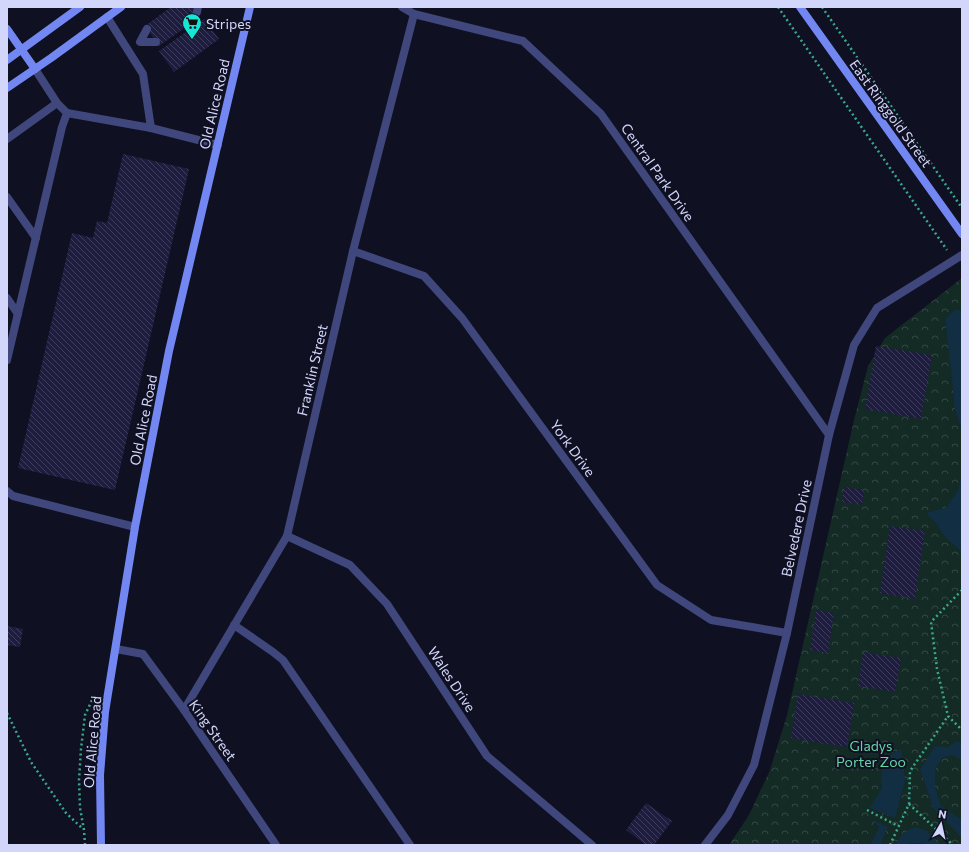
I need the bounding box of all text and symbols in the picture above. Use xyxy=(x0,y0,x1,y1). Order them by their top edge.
supermarket icon: Stripes xyxy=(181,12,203,40)
place label: Stripes xyxy=(206,15,251,32)
street label: East Ringgold Street xyxy=(846,56,936,170)
street label: Old Alice Road xyxy=(195,57,233,151)
street label: Central Park Drive xyxy=(618,120,698,224)
street label: Franklin Street xyxy=(293,322,331,418)
street label: Old Alice Road xyxy=(126,373,160,467)
street label: York Drive xyxy=(547,416,599,480)
street label: Belvedere Drive xyxy=(777,478,815,578)
street label: Wales Drive xyxy=(425,643,479,715)
street label: Old Alice Road xyxy=(80,695,104,789)
street label: King Street xyxy=(186,696,240,764)
park label: Gladys Porter Zoo xyxy=(836,737,906,770)
north arrow xyxy=(921,804,961,844)
text: N xyxy=(938,807,948,821)

